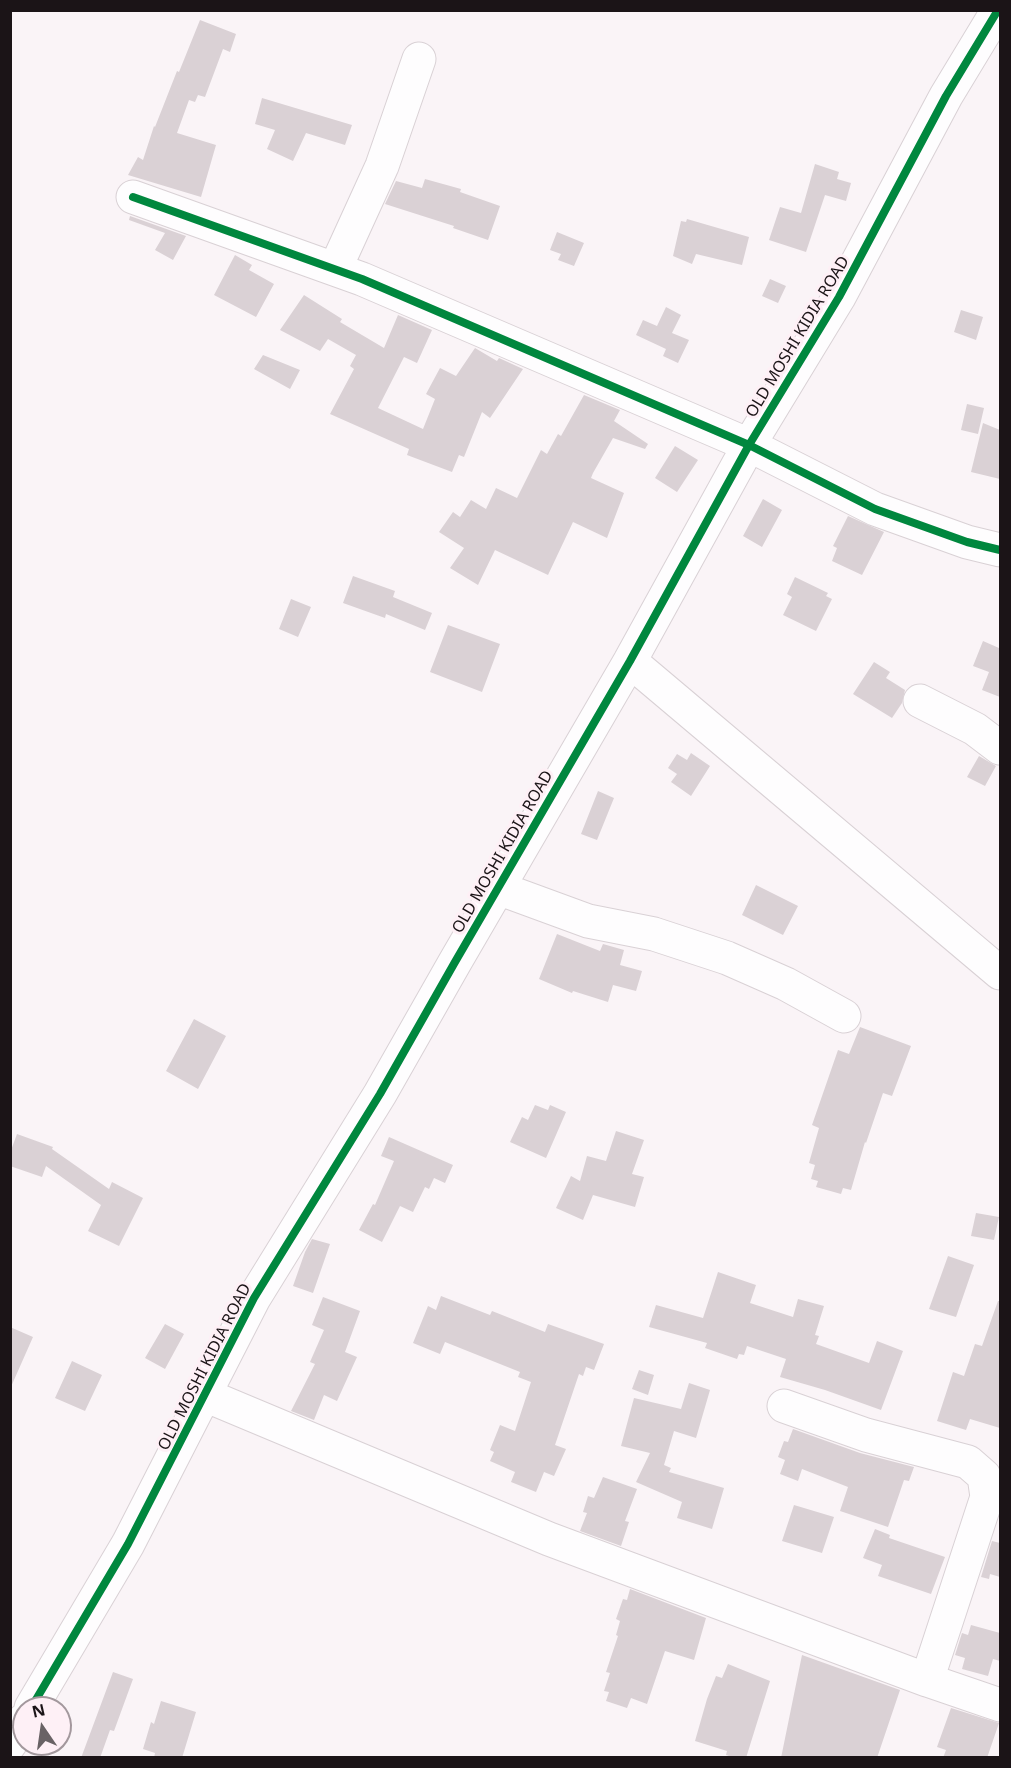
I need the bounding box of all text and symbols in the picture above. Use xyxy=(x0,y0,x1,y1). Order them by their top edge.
street label: OLD MOSHI KIDIA ROAD xyxy=(742,253,854,421)
street label: OLD MOSHI KIDIA ROAD xyxy=(448,767,558,937)
street label: OLD MOSHI KIDIA ROAD xyxy=(154,1280,256,1454)
north arrow xyxy=(12,1696,72,1756)
text: N xyxy=(30,1698,47,1723)

